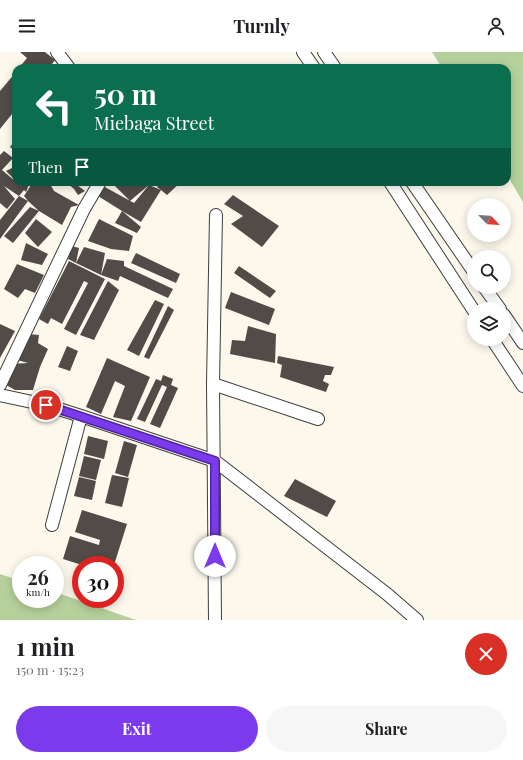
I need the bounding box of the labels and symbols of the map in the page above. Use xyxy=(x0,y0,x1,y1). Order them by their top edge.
north arrow xyxy=(467,198,511,242)
pin xyxy=(29,388,63,422)
position arrow xyxy=(194,535,236,577)
speed limit sign: 30 xyxy=(72,556,124,608)

